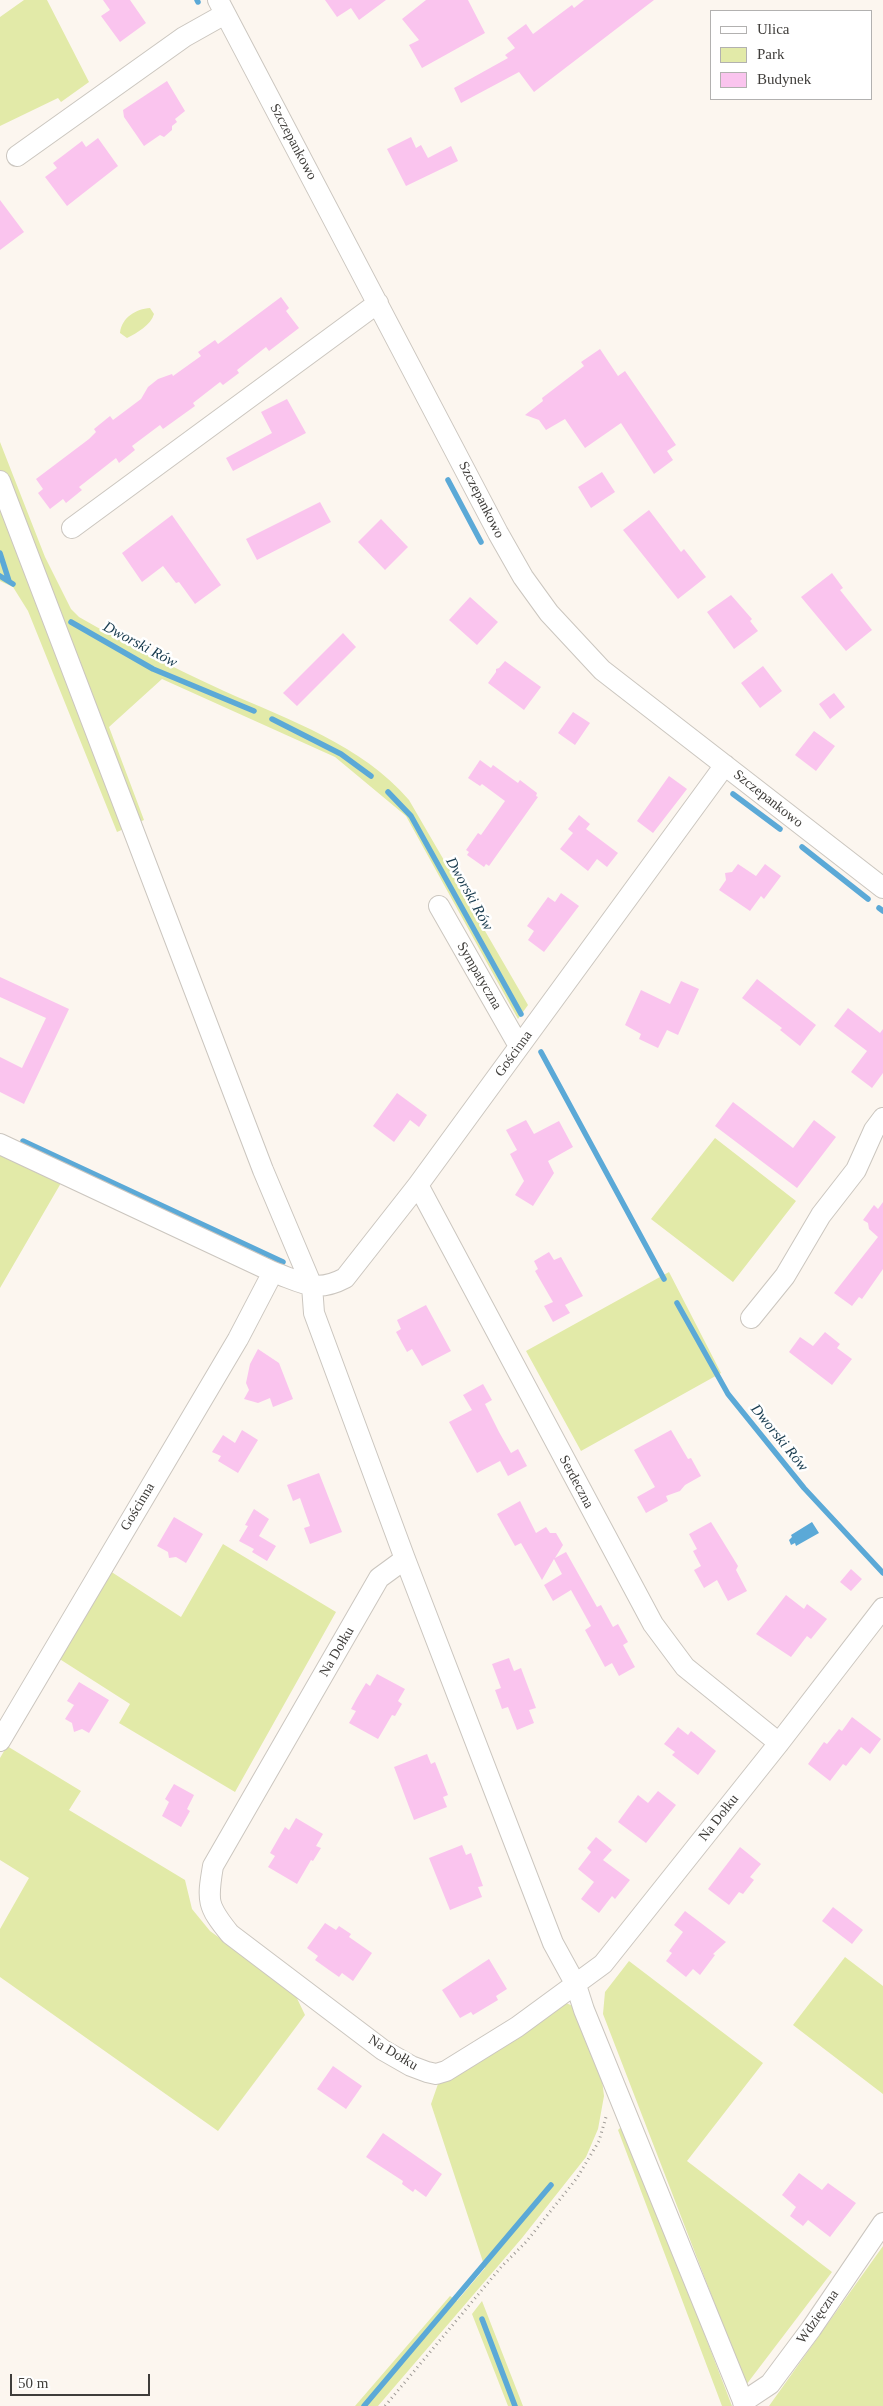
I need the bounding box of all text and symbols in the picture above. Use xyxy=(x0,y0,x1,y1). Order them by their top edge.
legend xyxy=(710,10,873,100)
text: Ulica xyxy=(757,21,789,37)
text: Park xyxy=(757,46,785,62)
text: Budynek xyxy=(757,71,811,87)
street label: Szczepankowo xyxy=(266,101,320,183)
street label: Szczepankowo xyxy=(454,459,508,541)
water label: Dworski Rów xyxy=(100,618,180,672)
street label: Szczepankowo xyxy=(730,767,806,831)
water label: Dworski Rów xyxy=(441,854,497,934)
street label: Sympatyczna xyxy=(453,939,505,1013)
street label: Gościnna xyxy=(492,1028,536,1080)
water label: Dworski Rów xyxy=(746,1401,812,1475)
street label: Serdeczna xyxy=(555,1453,597,1511)
street label: Gościnna xyxy=(117,1480,159,1534)
street label: Na Dołku xyxy=(316,1624,358,1680)
street label: Na Dołku xyxy=(696,1791,742,1845)
street label: Na Dołku xyxy=(365,2032,421,2074)
street label: Wdzięczna xyxy=(793,2287,843,2347)
scale bar xyxy=(12,2364,152,2396)
text: 50 m xyxy=(18,2375,48,2391)

